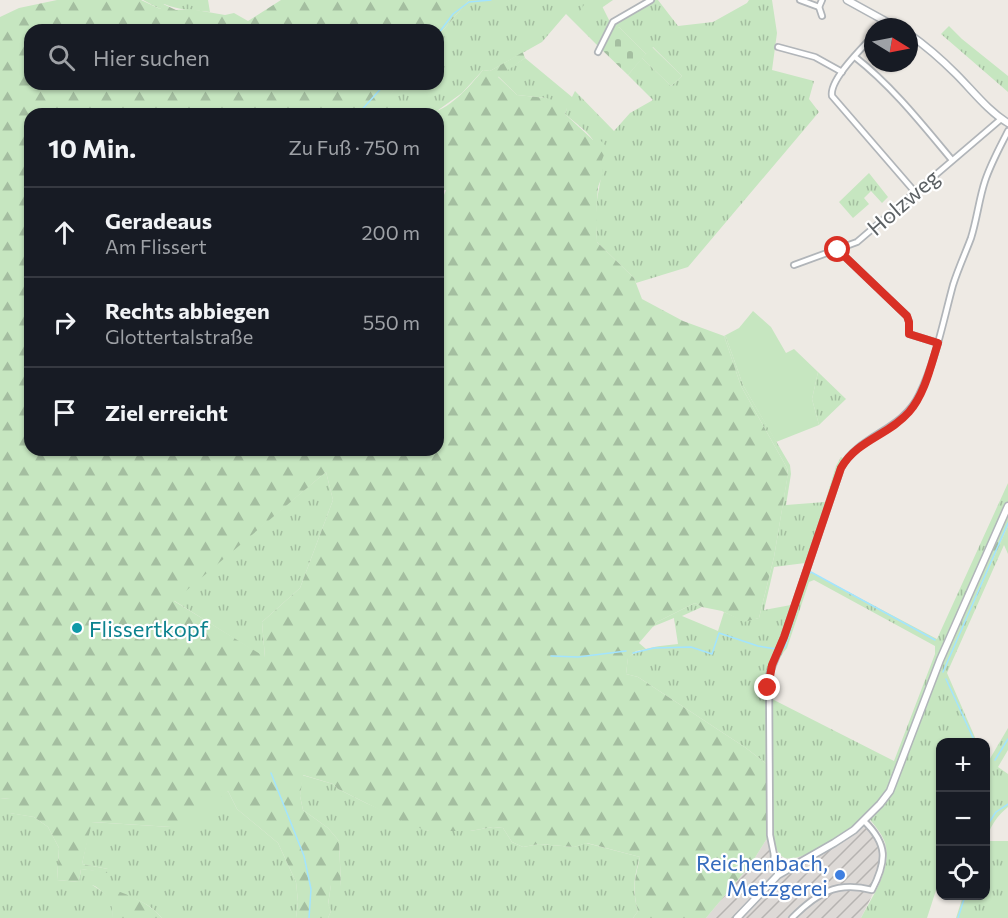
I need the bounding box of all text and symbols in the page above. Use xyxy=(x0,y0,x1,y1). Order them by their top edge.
north arrow xyxy=(864,18,918,72)
search box xyxy=(24,24,444,90)
icon: search xyxy=(45,41,78,74)
text: Hier suchen xyxy=(93,44,210,71)
text: 10 Min. xyxy=(48,132,136,163)
text: Zu Fuß · 750 m xyxy=(288,135,420,159)
street label: Holzweg xyxy=(861,163,945,241)
text: Geradeaus xyxy=(105,207,212,234)
icon: ahead xyxy=(48,216,81,249)
text: 200 m xyxy=(362,220,420,244)
text: Am Flissert xyxy=(105,234,207,258)
route start xyxy=(824,236,850,262)
text: Rechts abbiegen xyxy=(105,297,270,324)
icon: right xyxy=(48,306,81,339)
text: 550 m xyxy=(363,310,420,334)
text: Glottertalstraße xyxy=(105,324,253,348)
icon: arrive xyxy=(48,396,81,429)
text: Ziel erreicht xyxy=(105,399,228,426)
place label: Flissertkopf xyxy=(89,615,209,642)
marker: Flissertkopf xyxy=(70,621,84,635)
route end xyxy=(754,674,780,700)
map controls xyxy=(936,738,990,900)
button: + xyxy=(936,738,990,792)
button: − xyxy=(936,792,990,846)
button: locate xyxy=(936,846,990,900)
place label: Reichenbach, Metzgerei xyxy=(696,849,828,901)
marker: Reichenbach, Metzgerei xyxy=(833,868,847,882)

